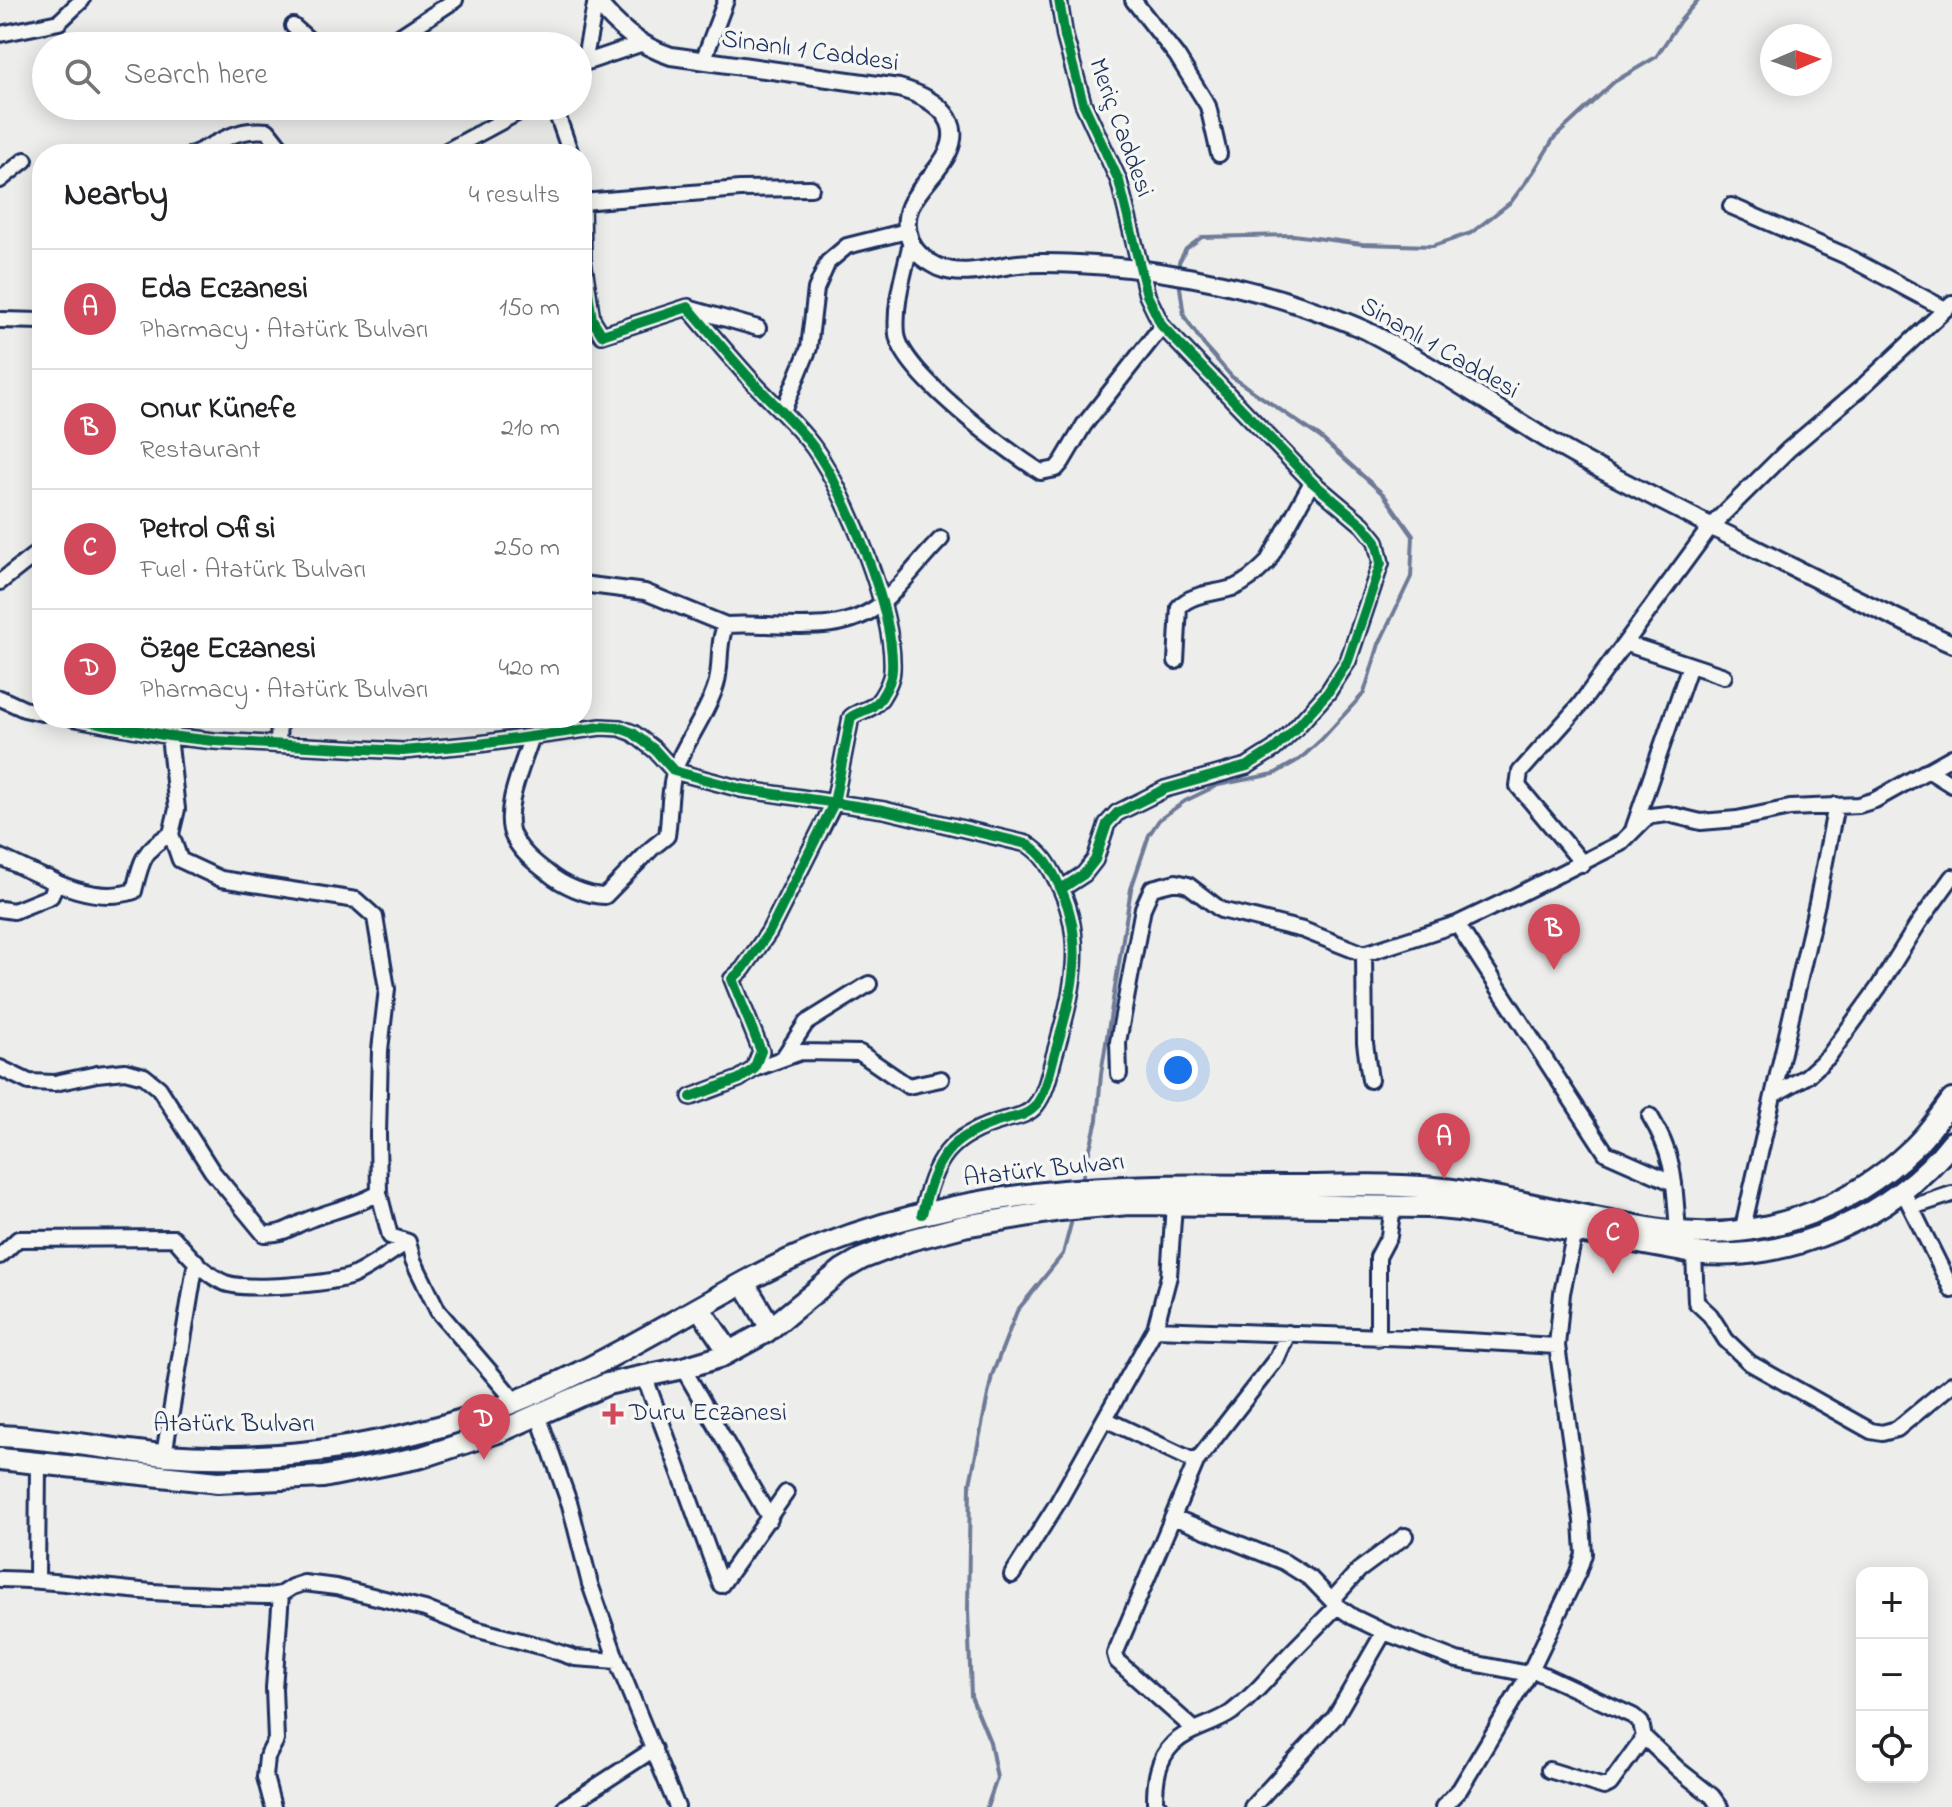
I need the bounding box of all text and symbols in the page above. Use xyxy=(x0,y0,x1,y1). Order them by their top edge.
street label: Sinanlı 1 Caddesi xyxy=(719,21,901,83)
north arrow xyxy=(1760,24,1832,96)
search box xyxy=(32,32,592,120)
street label: Meriç Caddesi xyxy=(1077,53,1163,203)
icon: search xyxy=(60,54,104,98)
text: Search here xyxy=(124,54,268,98)
text: Nearby xyxy=(64,171,168,221)
text: 4 results xyxy=(469,177,560,215)
text: Eda Eczanesi xyxy=(140,268,308,312)
street label: Sinanlı 1 Caddesi xyxy=(1352,288,1526,410)
text: A xyxy=(82,290,98,328)
text: 150 m xyxy=(499,290,560,328)
text: Pharmacy · Atatürk Bulvarı xyxy=(140,312,428,350)
text: Onur Künefe xyxy=(140,388,296,432)
text: B xyxy=(81,410,99,448)
text: 210 m xyxy=(501,410,560,448)
text: Restaurant xyxy=(140,432,260,470)
text: Petrol Ofisi xyxy=(140,508,275,552)
text: C xyxy=(83,530,97,568)
text: 250 m xyxy=(494,530,560,568)
text: Fuel · Atatürk Bulvarı xyxy=(140,552,366,590)
text: Özge Eczanesi xyxy=(140,628,316,672)
text: D xyxy=(80,650,100,688)
text: 420 m xyxy=(498,650,560,688)
text: Pharmacy · Atatürk Bulvarı xyxy=(140,672,428,710)
pin: B xyxy=(1528,904,1580,970)
your location xyxy=(1158,1050,1198,1090)
pin: A xyxy=(1418,1113,1470,1179)
street label: Atatürk Bulvarı xyxy=(962,1144,1126,1198)
pin: C xyxy=(1587,1208,1639,1274)
pin: D xyxy=(458,1394,510,1460)
place label: Duru Eczanesi xyxy=(628,1395,787,1433)
marker: Duru Eczanesi xyxy=(604,1405,622,1423)
street label: Atatürk Bulvarı xyxy=(153,1406,315,1444)
map controls xyxy=(1856,1567,1928,1783)
button: + xyxy=(1856,1567,1928,1639)
button: − xyxy=(1856,1639,1928,1711)
button: locate xyxy=(1856,1711,1928,1783)

